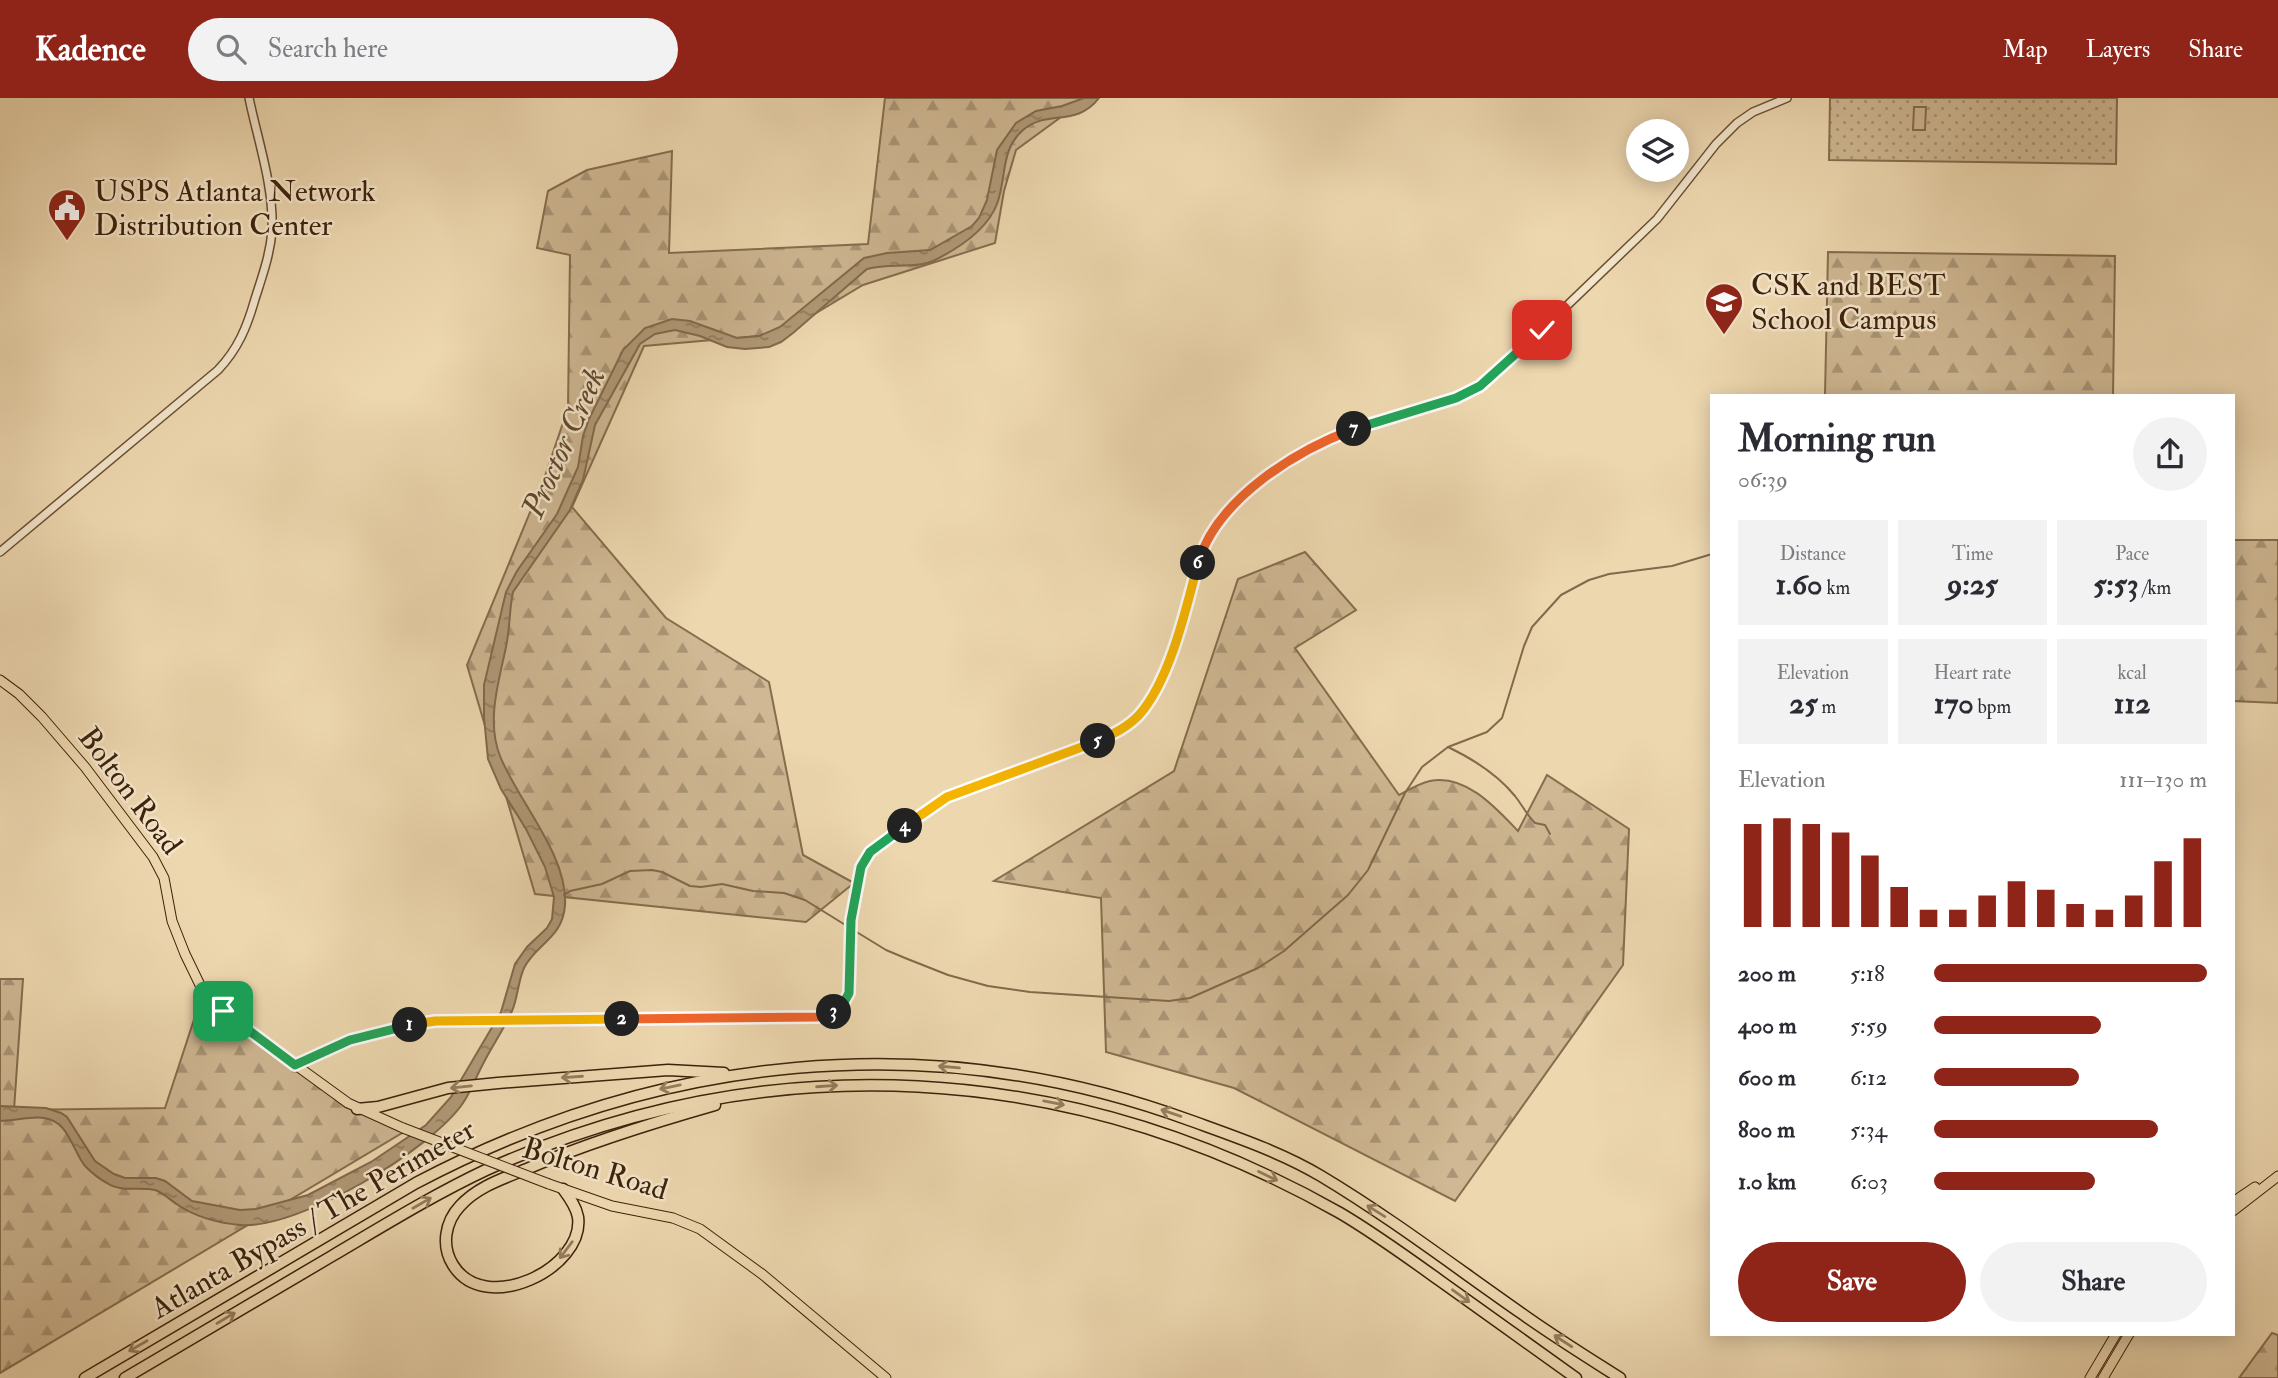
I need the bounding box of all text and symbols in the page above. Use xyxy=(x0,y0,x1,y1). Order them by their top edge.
search box xyxy=(188,18,678,81)
text: Kadence xyxy=(35,29,146,70)
icon: search xyxy=(212,30,250,68)
text: Search here xyxy=(268,33,388,65)
text: Map xyxy=(2003,34,2048,65)
text: Layers xyxy=(2086,34,2150,65)
text: Share xyxy=(2188,34,2243,65)
map controls xyxy=(1626,119,1689,182)
button: layers xyxy=(1626,119,1689,182)
place label: USPS Atlanta Network Distribution Center xyxy=(94,173,376,244)
public building icon: USPS Atlanta Network Distribution Center xyxy=(46,187,88,242)
place label: CSK and BEST School Campus xyxy=(1751,267,1946,338)
school or university icon: CSK and BEST School Campus xyxy=(1703,281,1745,336)
pin xyxy=(1512,300,1572,360)
icon: check xyxy=(1523,311,1561,349)
water label: Proctor Creek xyxy=(513,362,615,525)
pin: 7 xyxy=(1336,412,1372,446)
text: Morning run xyxy=(1738,415,1936,463)
text: 7 xyxy=(1349,416,1358,440)
button: share xyxy=(2133,417,2207,491)
text: 06:39 xyxy=(1738,465,1788,494)
text: Distance xyxy=(1780,542,1846,566)
text: Time xyxy=(1952,542,1993,566)
text: Pace xyxy=(2115,542,2149,566)
pin: 6 xyxy=(1180,546,1216,580)
text: 6 xyxy=(1193,550,1202,574)
text: 1.60 xyxy=(1775,566,1822,603)
text: 9:25 xyxy=(1947,566,1998,603)
text: 5:53 xyxy=(2093,566,2138,603)
text: km xyxy=(1822,576,1850,600)
text: /km xyxy=(2138,576,2171,600)
text: Elevation xyxy=(1777,661,1849,685)
text: Heart rate xyxy=(1934,661,2011,685)
text: kcal xyxy=(2118,661,2147,685)
text: 25 xyxy=(1789,685,1818,722)
text: 170 xyxy=(1934,685,1974,722)
text: 112 xyxy=(2114,685,2150,722)
text: m xyxy=(1818,695,1836,719)
text: bpm xyxy=(1974,695,2011,719)
street label: Bolton Road xyxy=(70,720,190,862)
pin: 5 xyxy=(1080,724,1116,758)
text: 5 xyxy=(1093,728,1102,752)
text: Elevation xyxy=(1738,765,1826,794)
text: 111–130 m xyxy=(2119,765,2207,794)
pin: 4 xyxy=(888,808,922,844)
text: 4 xyxy=(899,813,910,837)
text: 200 m xyxy=(1738,959,1796,988)
text: 5:18 xyxy=(1850,959,1885,988)
pin xyxy=(193,981,253,1041)
icon: arrive xyxy=(204,992,242,1030)
pin: 3 xyxy=(816,995,852,1030)
text: 3 xyxy=(830,999,837,1023)
pin: 2 xyxy=(604,1002,640,1037)
text: 2 xyxy=(617,1006,626,1030)
pin: 1 xyxy=(392,1007,428,1042)
text: 400 m xyxy=(1738,1011,1797,1040)
text: 5:59 xyxy=(1850,1011,1888,1040)
text: 1 xyxy=(406,1012,413,1036)
one-way arrow xyxy=(938,1060,961,1073)
text: 600 m xyxy=(1738,1063,1796,1092)
text: 6:12 xyxy=(1850,1063,1887,1092)
one-way arrow xyxy=(561,1071,583,1084)
one-way arrow xyxy=(816,1079,838,1092)
one-way arrow xyxy=(450,1080,472,1093)
one-way arrow xyxy=(659,1080,682,1094)
one-way arrow xyxy=(1042,1097,1065,1111)
one-way arrow xyxy=(1161,1106,1183,1118)
street label: Atlanta Bypass / The Perimeter xyxy=(143,1111,482,1328)
text: 800 m xyxy=(1738,1115,1795,1144)
text: 5:34 xyxy=(1850,1115,1887,1144)
street label: Bolton Road xyxy=(518,1129,672,1209)
text: 1.0 km xyxy=(1738,1167,1796,1196)
text: 6:03 xyxy=(1850,1167,1888,1196)
one-way arrow xyxy=(1257,1170,1278,1184)
one-way arrow xyxy=(412,1196,432,1210)
one-way arrow xyxy=(1366,1204,1386,1218)
one-way arrow xyxy=(559,1240,573,1259)
button: Save xyxy=(1738,1242,1966,1322)
button: Share xyxy=(1980,1242,2207,1322)
one-way arrow xyxy=(1451,1289,1470,1303)
one-way arrow xyxy=(216,1311,236,1325)
one-way arrow xyxy=(1554,1333,1573,1348)
one-way arrow xyxy=(129,1340,149,1354)

